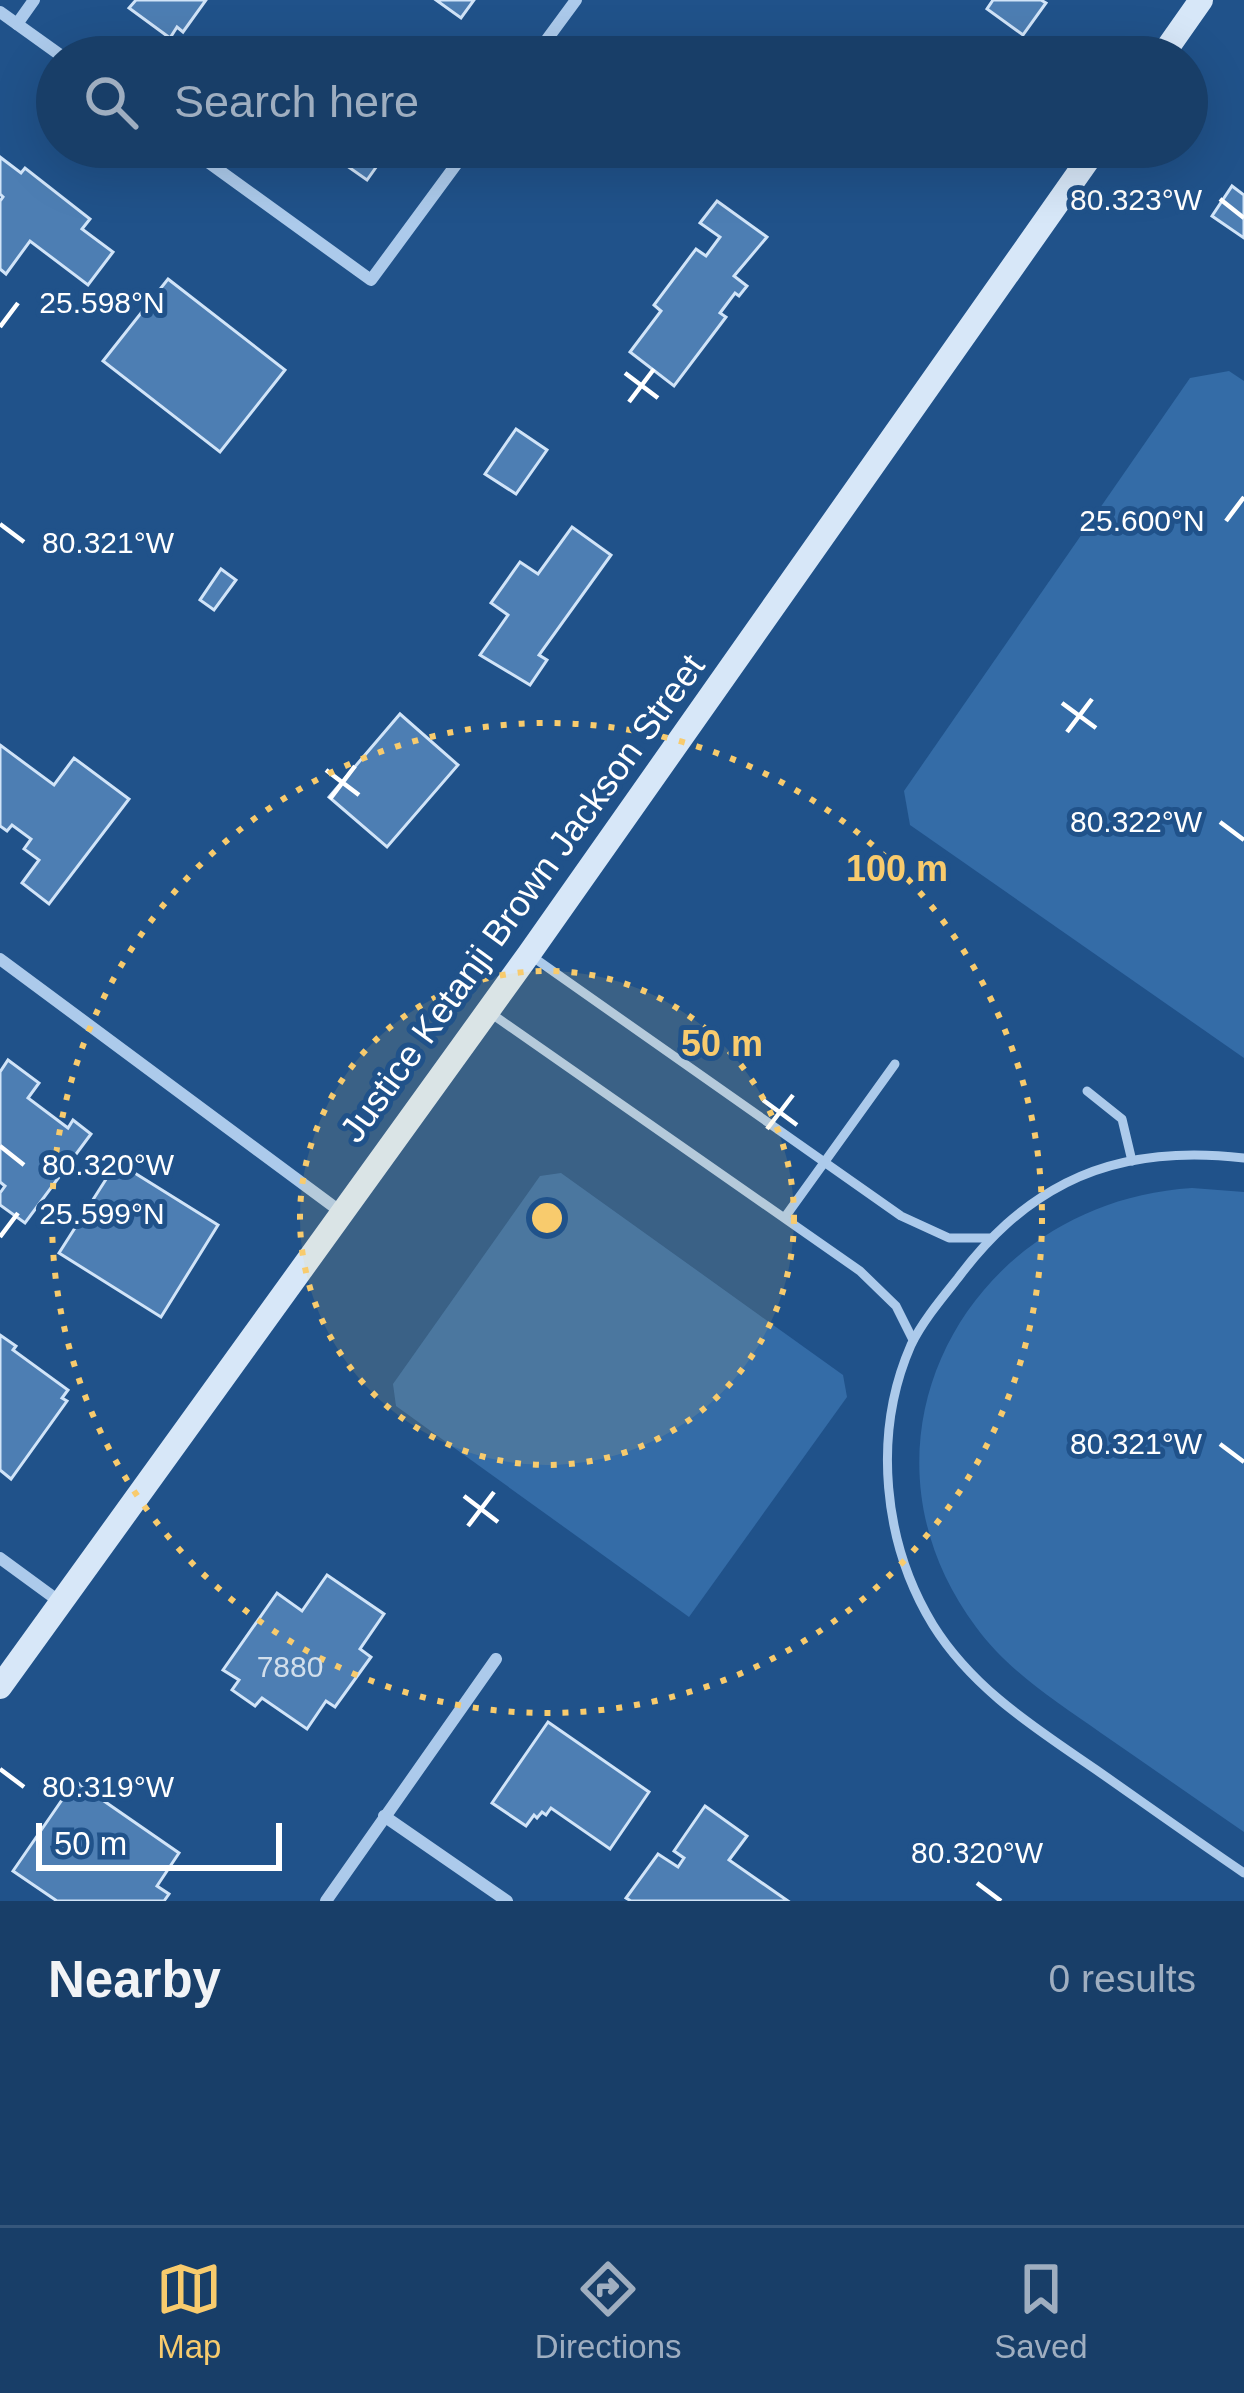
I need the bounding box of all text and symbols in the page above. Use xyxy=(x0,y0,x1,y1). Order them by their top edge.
search box xyxy=(36,36,1208,168)
icon: search xyxy=(78,69,144,135)
text: Search here xyxy=(174,76,419,127)
text: 80.323°W xyxy=(1070,183,1203,216)
text: 25.598°N xyxy=(39,286,165,319)
text: 25.600°N xyxy=(1079,504,1205,537)
text: 80.321°W xyxy=(42,526,175,559)
street label: Justice Ketanji Brown Jackson Street xyxy=(331,646,713,1150)
text: 80.322°W xyxy=(1070,805,1203,838)
text: 100 m xyxy=(846,848,948,889)
text: 50 m xyxy=(681,1023,763,1064)
text: 80.320°W xyxy=(42,1148,175,1181)
text: 25.599°N xyxy=(39,1197,165,1230)
centre of rings xyxy=(526,1197,568,1239)
text: 80.321°W xyxy=(1070,1427,1203,1460)
house number: 7880 xyxy=(257,1650,323,1683)
text: 80.319°W xyxy=(42,1770,175,1803)
scale bar xyxy=(36,1817,282,1870)
text: 50 m xyxy=(54,1825,127,1862)
text: 80.320°W xyxy=(911,1836,1044,1869)
text: Nearby xyxy=(48,1951,221,2008)
text: 0 results xyxy=(1049,1957,1196,2000)
tab: Map xyxy=(156,2256,222,2366)
tab: Directions xyxy=(535,2256,682,2366)
tab: Saved xyxy=(994,2256,1088,2366)

